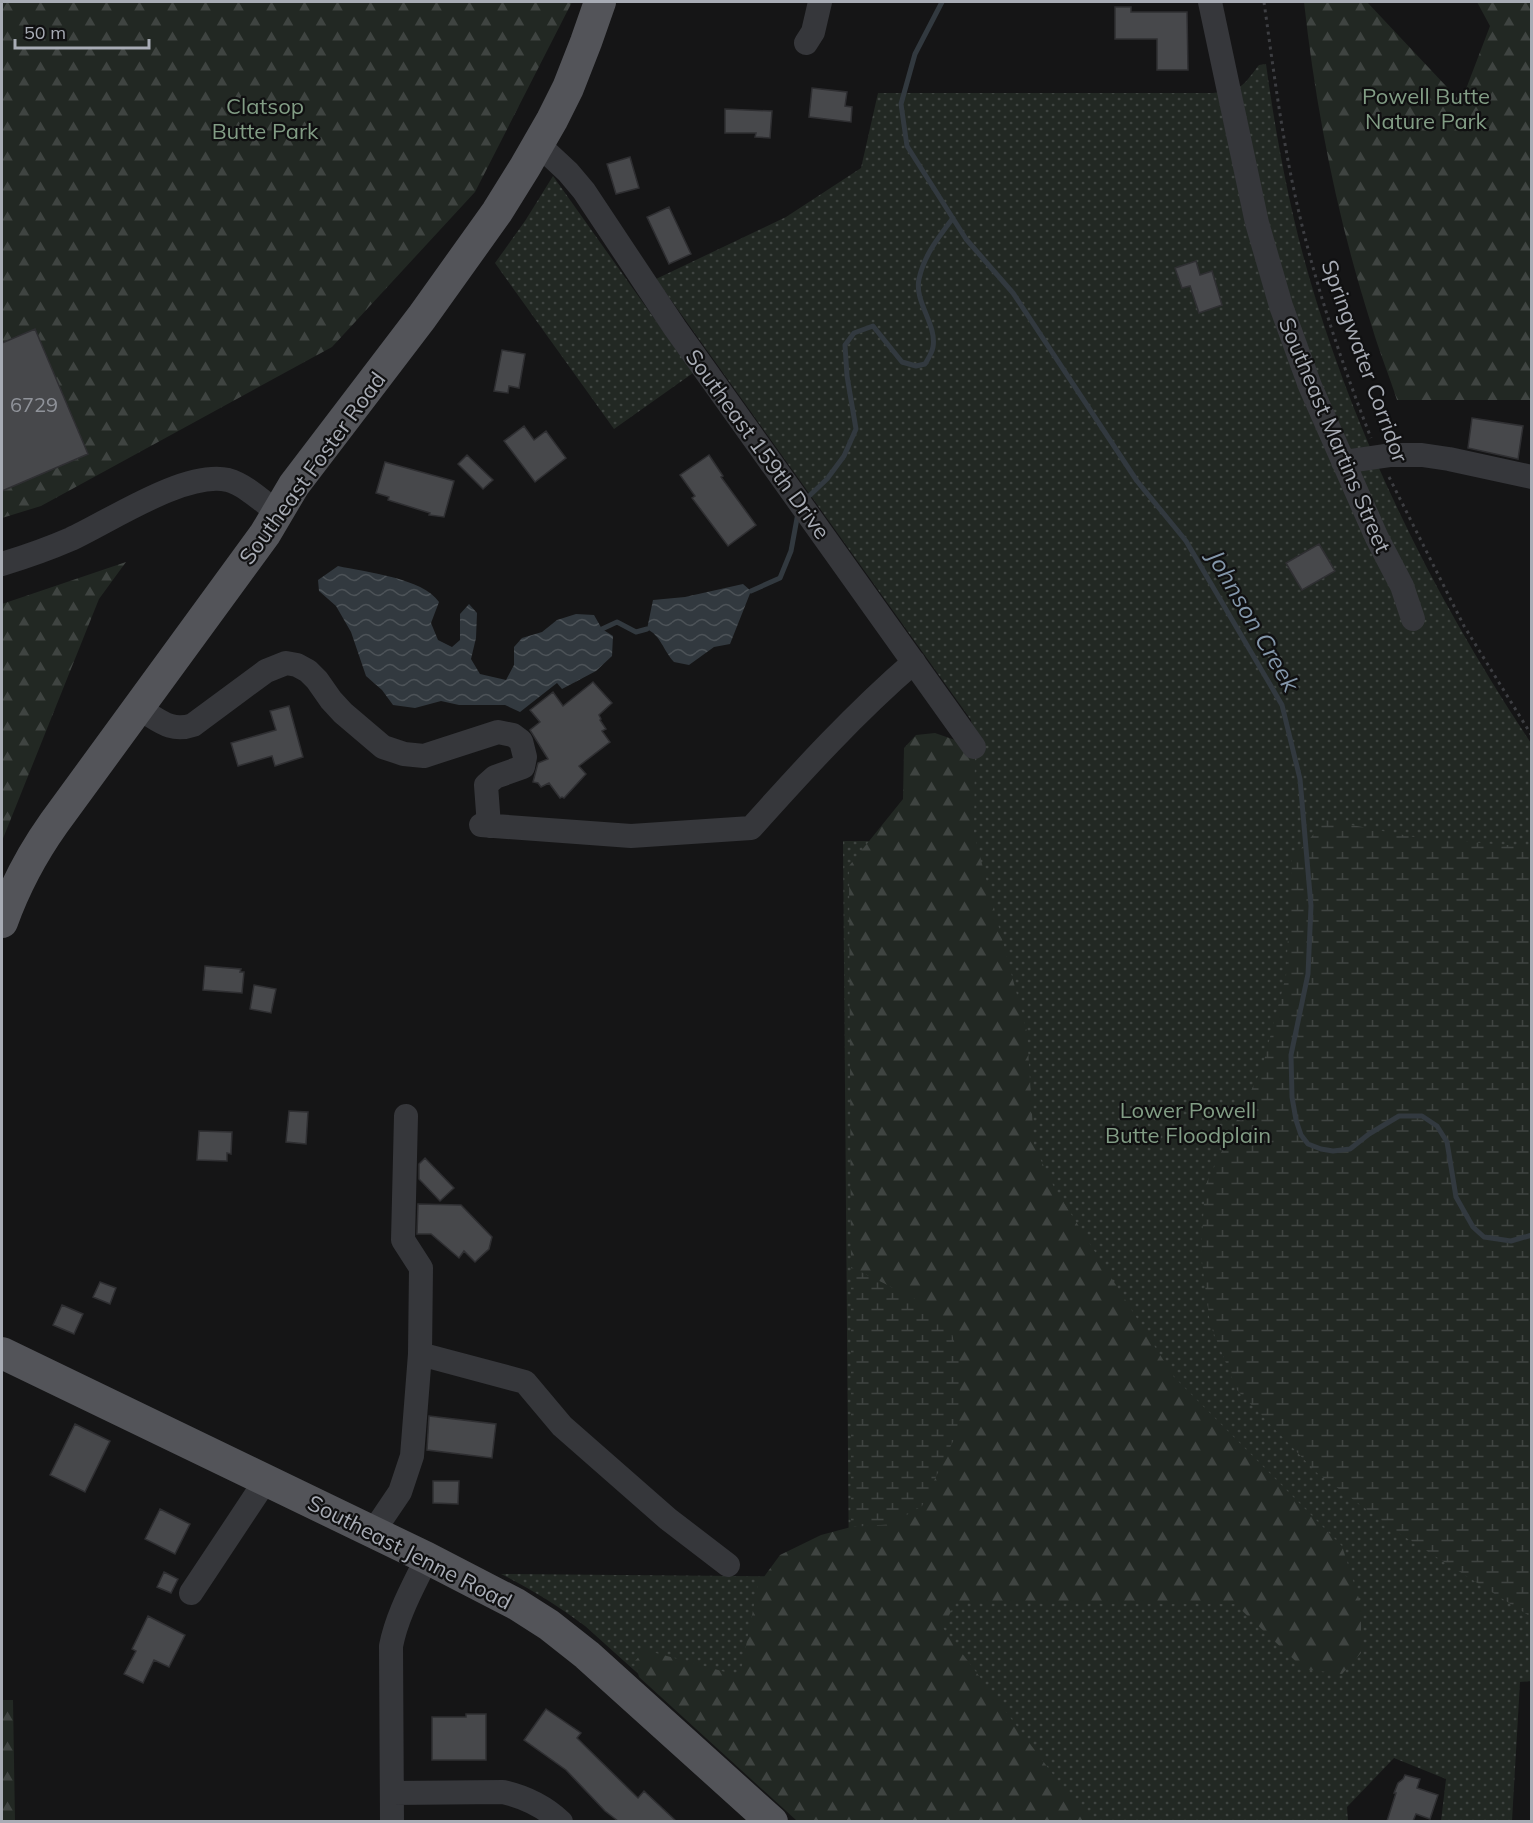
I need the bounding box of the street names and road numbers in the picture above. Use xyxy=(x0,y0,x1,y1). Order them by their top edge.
street label: Springwater Corridor xyxy=(1315,256,1415,466)
street label: Southeast Martins Street xyxy=(1273,313,1397,557)
street label: Southeast 159th Drive xyxy=(680,344,836,544)
street label: Southeast Foster Road xyxy=(233,366,391,570)
street label: Southeast Jenne Road xyxy=(303,1488,517,1616)

